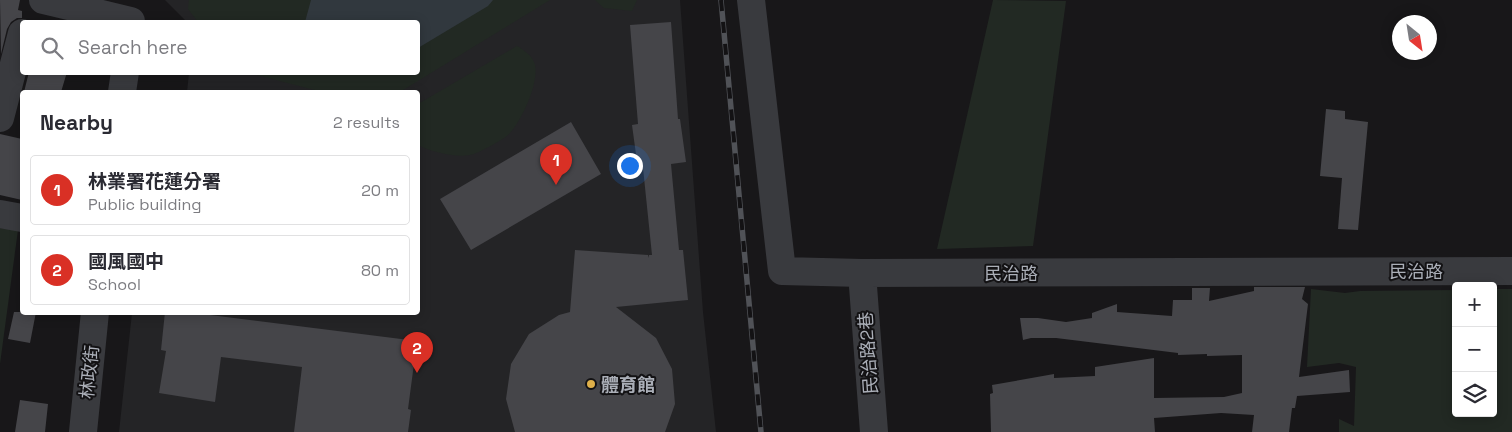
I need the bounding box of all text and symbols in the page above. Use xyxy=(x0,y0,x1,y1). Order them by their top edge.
north arrow xyxy=(1392,15,1437,60)
search box xyxy=(20,20,420,75)
icon: search xyxy=(38,34,66,62)
text: Search here xyxy=(78,35,188,60)
text: Nearby xyxy=(40,109,113,136)
text: 2 results xyxy=(333,112,400,133)
pin: 1 xyxy=(540,144,572,185)
your location xyxy=(617,153,643,179)
text: 林業署花蓮分署 xyxy=(88,169,221,194)
text: 1 xyxy=(53,180,61,201)
text: 20 m xyxy=(361,180,399,201)
text: Public building xyxy=(88,194,201,215)
text: 國風國中 xyxy=(88,249,164,274)
text: 2 xyxy=(52,260,62,281)
text: 80 m xyxy=(361,260,399,281)
street label: 民治路 xyxy=(1389,260,1443,283)
street label: 民治路 xyxy=(984,262,1038,285)
text: School xyxy=(88,274,141,295)
map controls xyxy=(1452,282,1497,417)
button: + xyxy=(1452,282,1497,327)
street label: 民治路2巷 xyxy=(854,311,882,395)
button: − xyxy=(1452,327,1497,372)
pin: 2 xyxy=(401,332,433,373)
street label: 林政街 xyxy=(75,344,103,400)
button: layers xyxy=(1452,372,1497,417)
place label: 體育館 xyxy=(601,373,655,396)
marker: 體育館 xyxy=(585,378,597,390)

